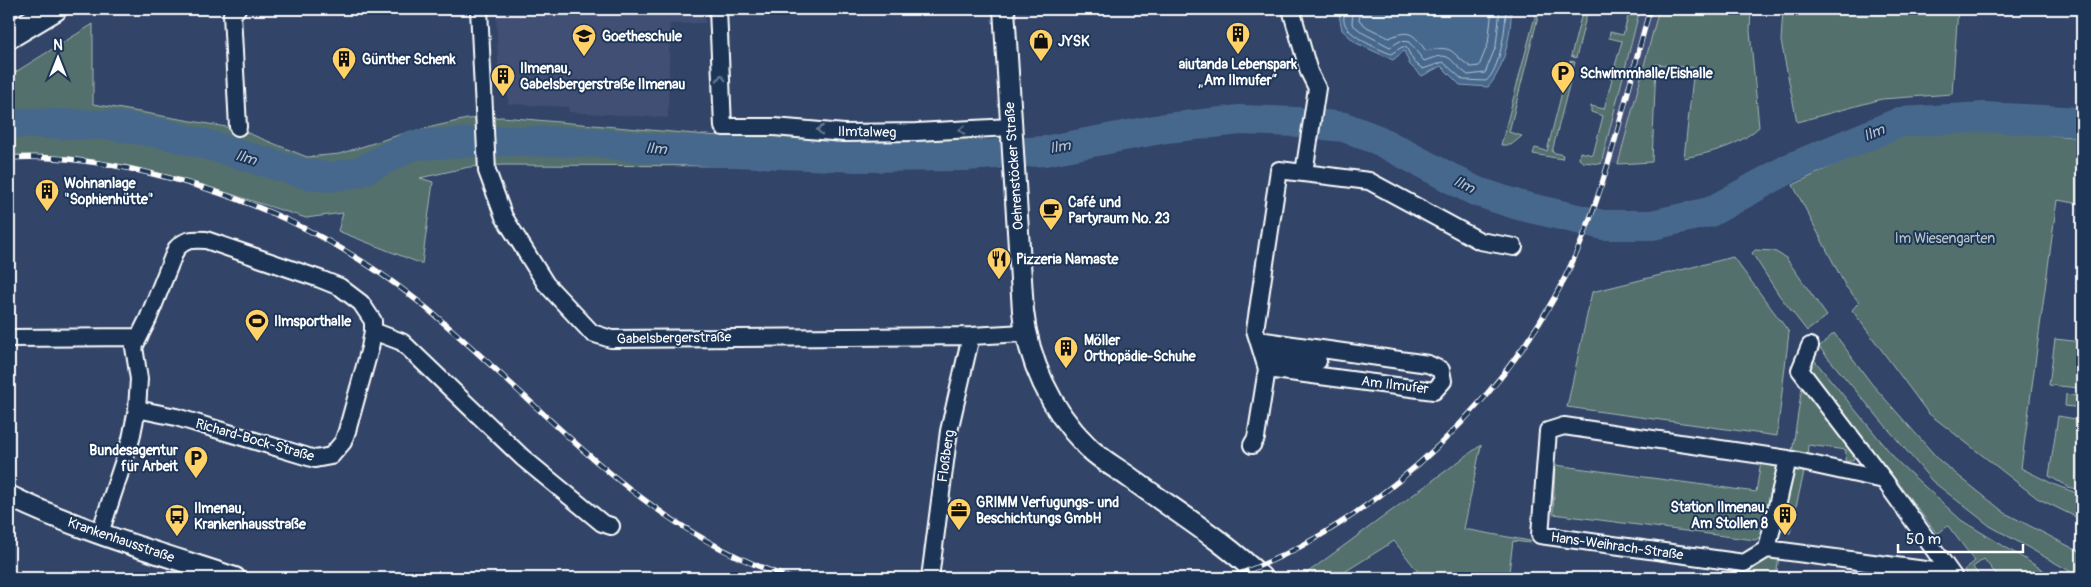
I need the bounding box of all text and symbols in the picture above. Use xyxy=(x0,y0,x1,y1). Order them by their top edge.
building icon: aiutanda Lebenspark „Am Ilmufer“ xyxy=(1225,21,1251,55)
school or university icon: Goetheschule xyxy=(571,23,597,57)
place label: Goetheschule xyxy=(602,28,683,45)
shop icon: JYSK xyxy=(1028,28,1054,62)
north arrow xyxy=(32,32,82,82)
place label: JYSK xyxy=(1058,33,1090,50)
text: N xyxy=(53,37,63,54)
building icon: Günther Schenk xyxy=(331,46,357,80)
place label: Günther Schenk xyxy=(362,51,456,68)
place label: aiutanda Lebenspark „Am Ilmufer“ xyxy=(1179,56,1297,89)
place label: Ilmenau, Gabelsbergerstraße Ilmenau xyxy=(520,60,685,93)
parking icon: Schwimmhalle/Eishalle xyxy=(1550,60,1576,94)
building icon: Ilmenau, Gabelsbergerstraße Ilmenau xyxy=(490,63,516,97)
place label: Schwimmhalle/Eishalle xyxy=(1580,65,1714,82)
one-way arrow xyxy=(715,74,726,82)
street label: Oehrenstöcker Straße xyxy=(1001,101,1027,231)
water label: Ilm xyxy=(1861,119,1889,146)
street label: Ilmtalweg xyxy=(838,123,896,141)
one-way arrow xyxy=(958,124,966,135)
one-way arrow xyxy=(815,125,823,136)
water label: Ilm xyxy=(1048,136,1074,158)
water label: Ilm xyxy=(645,139,669,159)
water label: Ilm xyxy=(233,146,260,171)
water label: Ilm xyxy=(1450,172,1479,199)
place label: Wohnanlage "Sophienhütte" xyxy=(64,175,154,208)
building icon: Wohnanlage "Sophienhütte" xyxy=(34,178,60,212)
place label: Café und Partyraum No. 23 xyxy=(1068,194,1170,227)
cafe icon: Café und Partyraum No. 23 xyxy=(1038,197,1064,231)
park label: Im Wiesengarten xyxy=(1895,230,1995,247)
restaurant icon: Pizzeria Namaste xyxy=(986,246,1012,280)
place label: Pizzeria Namaste xyxy=(1016,251,1120,268)
sports icon: Ilmsporthalle xyxy=(244,308,270,342)
place label: Ilmsporthalle xyxy=(274,313,352,330)
street label: Gabelsbergerstraße xyxy=(616,328,732,348)
place label: Möller Orthopädie-Schuhe xyxy=(1084,332,1197,365)
building icon: Möller Orthopädie-Schuhe xyxy=(1053,335,1079,369)
street label: Am Ilmufer xyxy=(1360,372,1430,398)
street label: Richard-Bock-Straße xyxy=(194,415,316,465)
street label: Floßberg xyxy=(934,429,958,483)
place label: Bundesagentur für Arbeit xyxy=(89,442,179,475)
parking icon: Bundesagentur für Arbeit xyxy=(183,445,209,479)
place label: GRIMM Verfugungs- und Beschichtungs GmbH xyxy=(976,494,1119,527)
office icon: GRIMM Verfugungs- und Beschichtungs GmbH xyxy=(946,497,972,531)
place label: Station Ilmenau, Am Stollen 8 xyxy=(1671,499,1768,532)
place label: Ilmenau, Krankenhausstraße xyxy=(194,500,307,533)
building icon: Station Ilmenau, Am Stollen 8 xyxy=(1772,502,1798,536)
bus stop icon: Ilmenau, Krankenhausstraße xyxy=(164,503,190,537)
street label: Krankenhausstraße xyxy=(65,514,177,566)
scale bar xyxy=(1898,522,2024,554)
street label: Hans-Weihrach-Straße xyxy=(1550,528,1684,564)
text: 50 m xyxy=(1906,530,1941,549)

